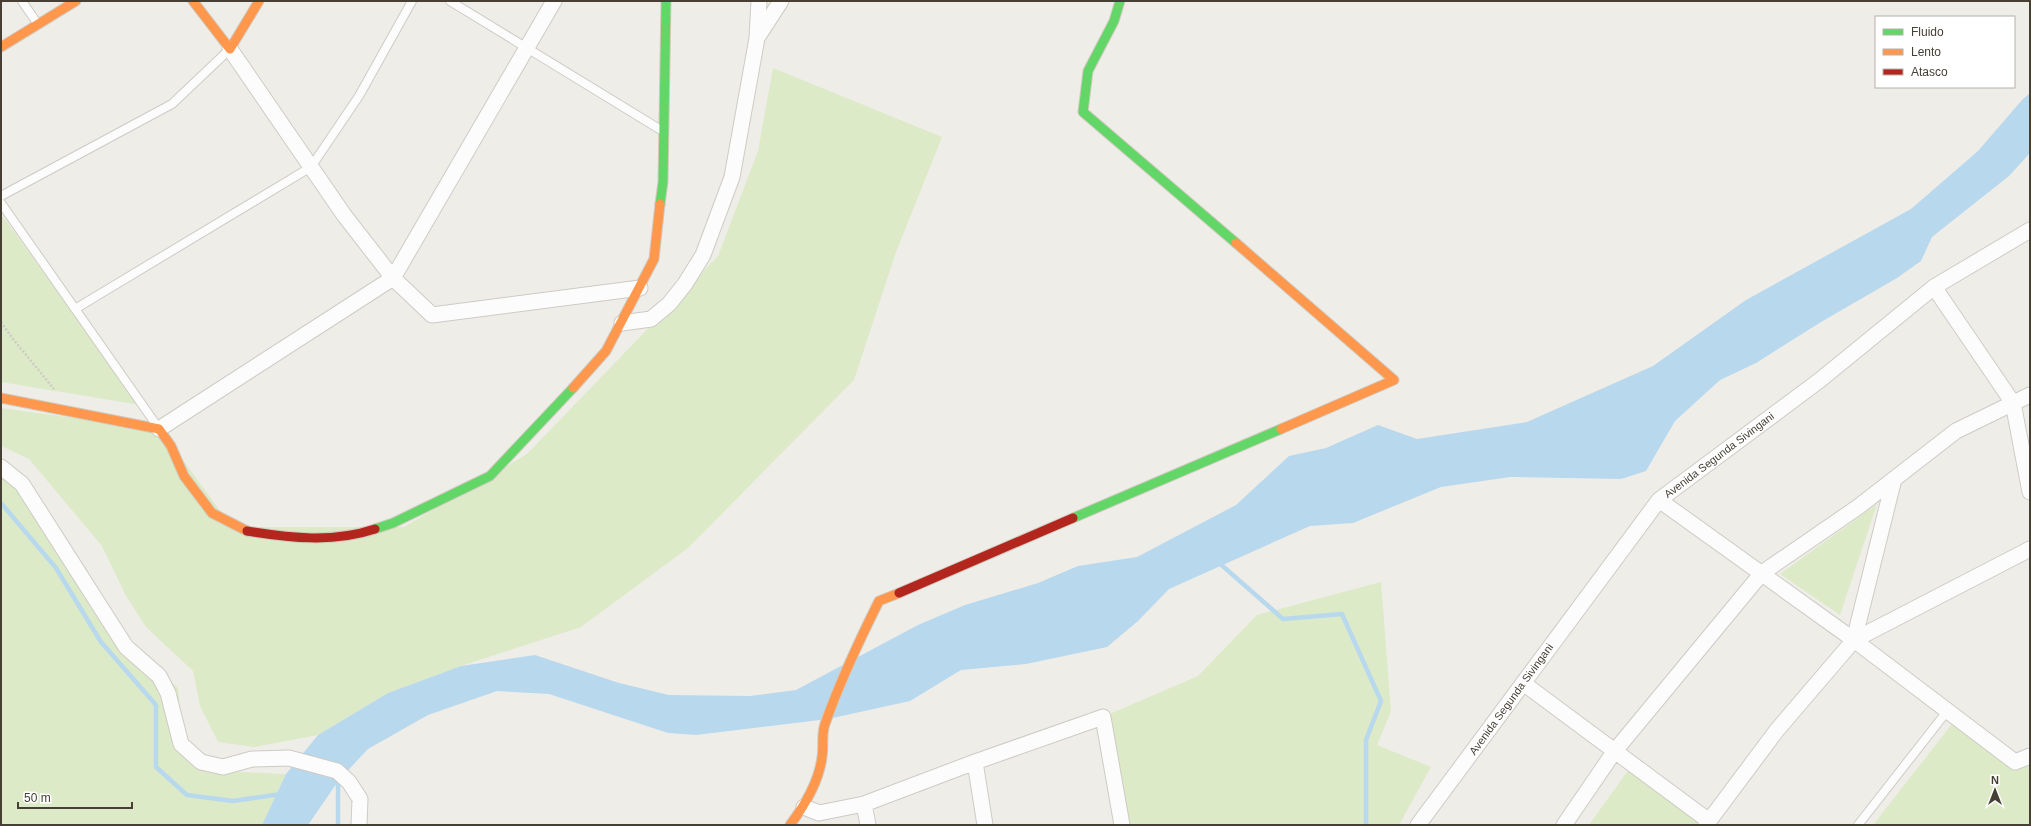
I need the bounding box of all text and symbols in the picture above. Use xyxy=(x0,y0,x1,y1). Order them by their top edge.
legend xyxy=(1875,16,2015,88)
text: Fluido xyxy=(1911,25,1944,39)
text: Lento xyxy=(1911,45,1941,59)
text: Atasco xyxy=(1911,65,1948,79)
street label: Avenida Segunda Sivingani xyxy=(1662,410,1776,500)
street label: Avenida Segunda Sivingani xyxy=(1467,641,1555,757)
north arrow xyxy=(1975,770,2015,810)
text: N xyxy=(1991,774,1999,786)
scale bar xyxy=(18,784,132,810)
text: 50 m xyxy=(24,791,51,805)

